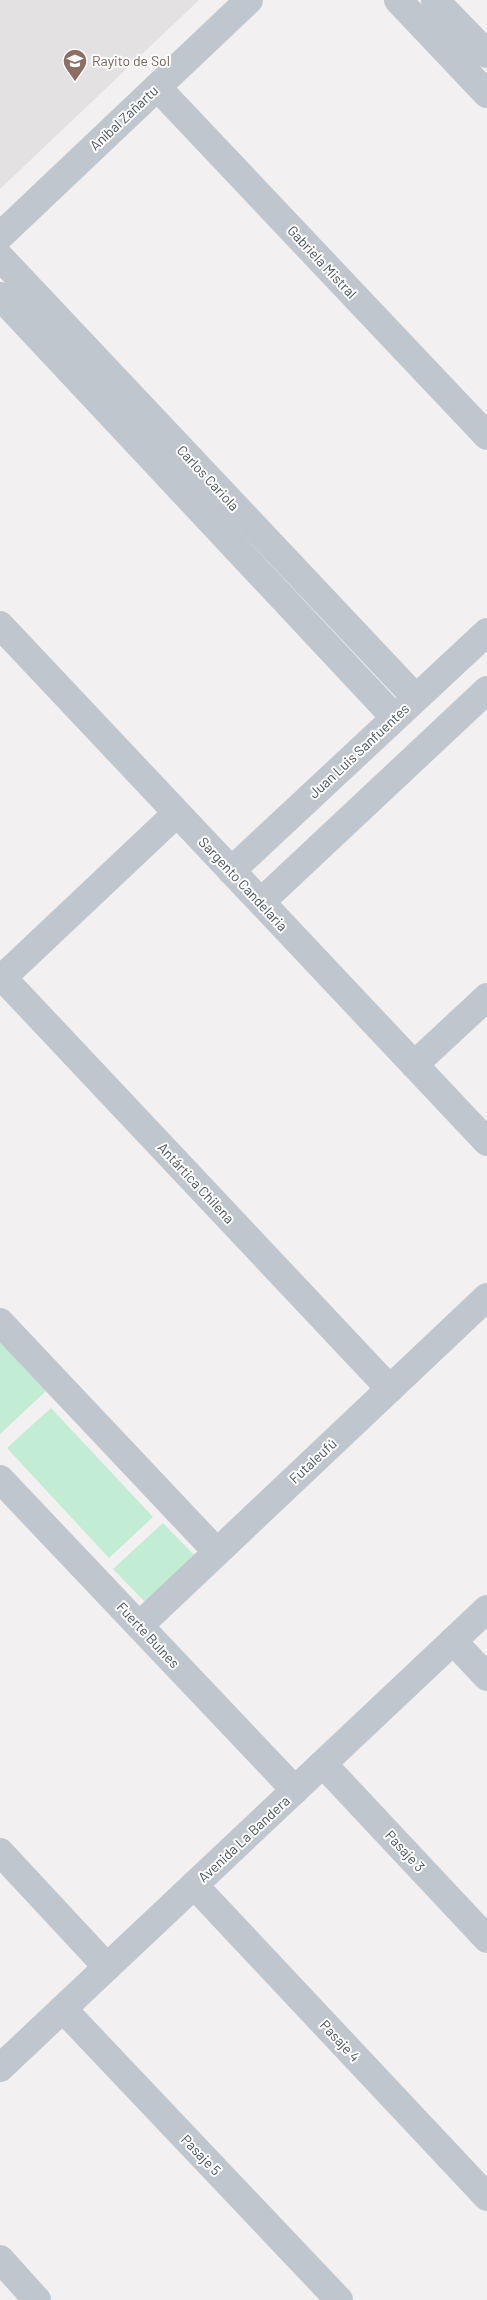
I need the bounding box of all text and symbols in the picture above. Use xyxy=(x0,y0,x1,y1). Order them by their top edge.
school or university icon: Rayito de Sol xyxy=(62,48,88,82)
place label: Rayito de Sol xyxy=(92,52,170,69)
street label: Aníbal Zañartu xyxy=(86,82,161,154)
street label: Gabriela Mistral xyxy=(284,222,360,302)
street label: Carlos Cariola xyxy=(174,441,243,514)
street label: Juan Luis Sanfuentes xyxy=(305,700,413,802)
street label: Sargento Candelaria xyxy=(195,833,291,934)
street label: Antártica Chilena xyxy=(155,1139,238,1227)
street label: Futaleufú xyxy=(286,1435,340,1487)
street label: Fuerte Bulnes xyxy=(114,1598,183,1671)
street label: Avenida La Bandera xyxy=(194,1792,293,1886)
street label: Pasaje 3 xyxy=(382,1827,429,1875)
street label: Pasaje 4 xyxy=(317,2016,364,2065)
street label: Pasaje 5 xyxy=(178,2131,225,2179)

